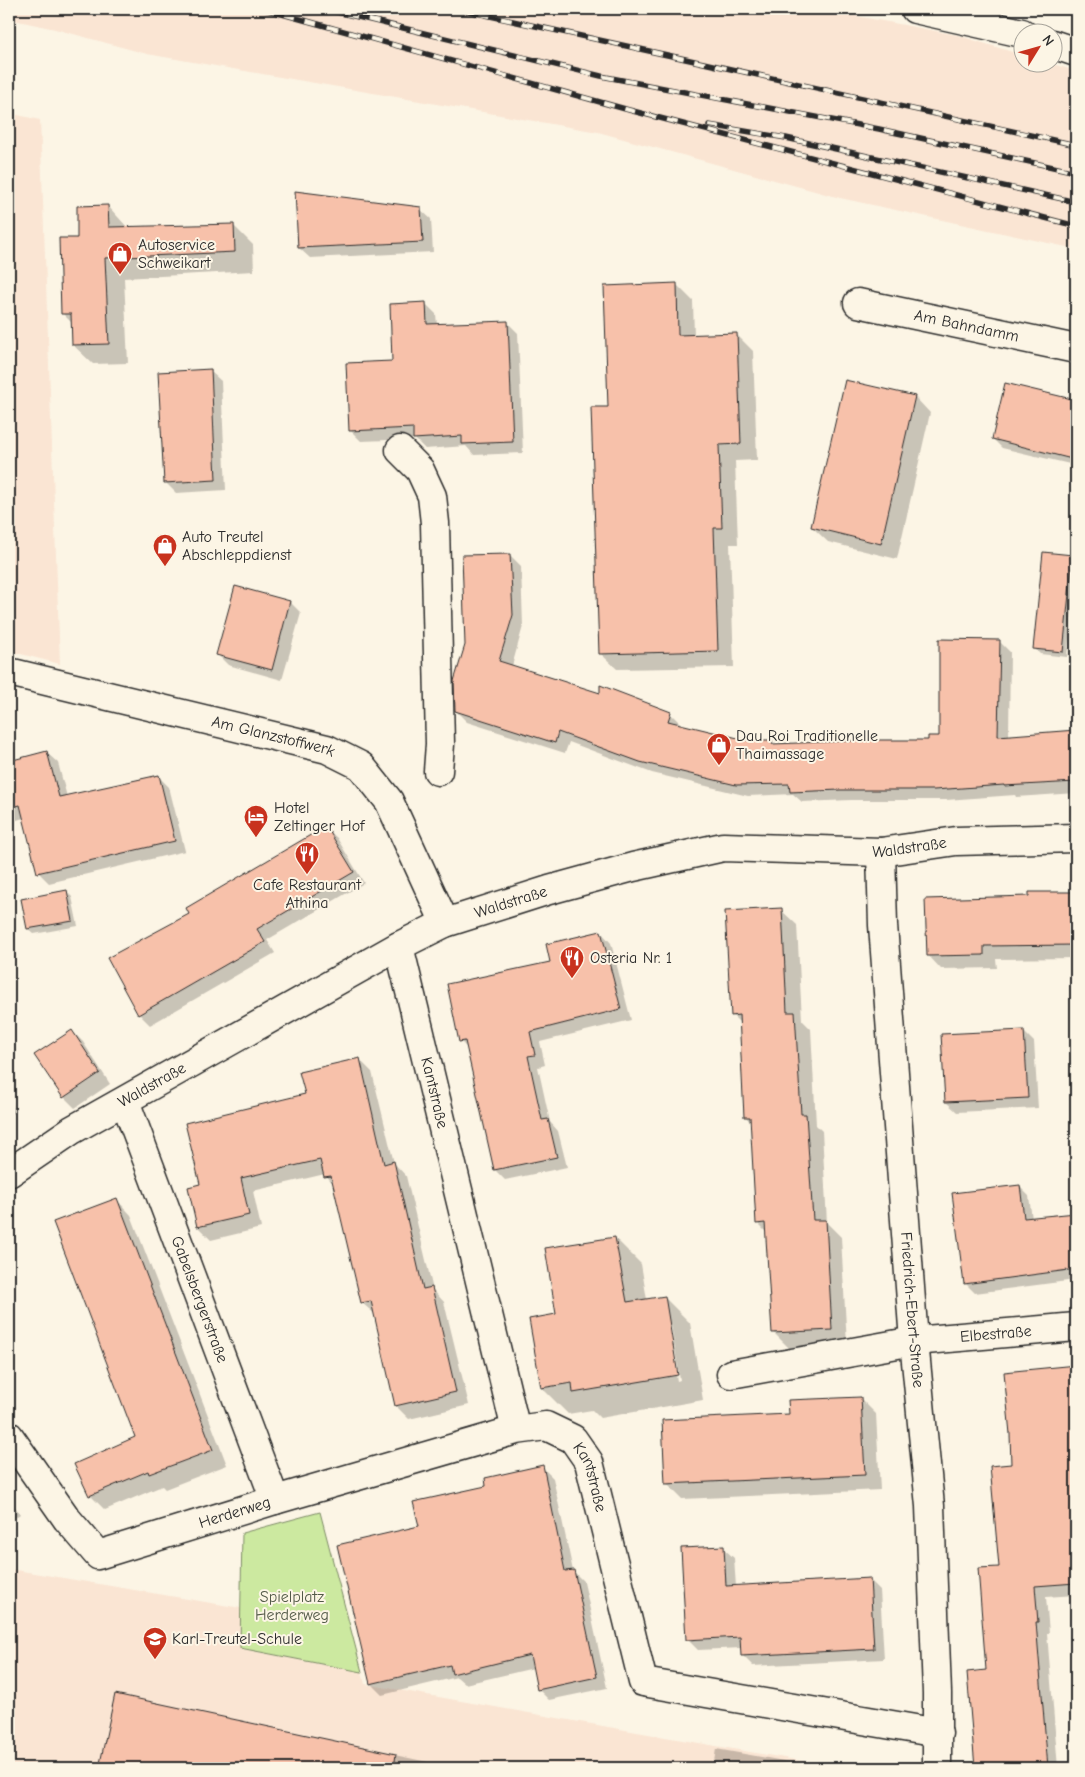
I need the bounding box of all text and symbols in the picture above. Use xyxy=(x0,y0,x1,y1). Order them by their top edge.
north arrow xyxy=(1012,22,1062,72)
text: N xyxy=(1038,32,1058,49)
place label: Autoservice Schweikart xyxy=(138,236,215,272)
shop icon: Autoservice Schweikart xyxy=(107,241,133,275)
street label: Am Bahndamm xyxy=(913,306,1021,346)
place label: Auto Treutel Abschleppdienst xyxy=(182,528,292,564)
shop icon: Auto Treutel Abschleppdienst xyxy=(152,533,178,567)
street label: Am Glanzstoffwerk xyxy=(210,712,338,761)
place label: Dau Roi Traditionelle Thaimassage xyxy=(736,727,878,763)
shop icon: Dau Roi Traditionelle Thaimassage xyxy=(706,732,732,766)
place label: Hotel Zeltinger Hof xyxy=(274,799,366,835)
hotel icon: Hotel Zeltinger Hof xyxy=(243,804,269,838)
street label: Waldstraße xyxy=(872,833,948,861)
restaurant icon: Cafe Restaurant Athina xyxy=(294,841,320,875)
place label: Cafe Restaurant Athina xyxy=(253,876,361,912)
street label: Waldstraße xyxy=(472,882,549,922)
restaurant icon: Osteria Nr. 1 xyxy=(559,945,585,979)
place label: Osteria Nr. 1 xyxy=(590,949,672,967)
street label: Kantstraße xyxy=(417,1055,452,1130)
street label: Waldstraße xyxy=(115,1059,189,1111)
street label: Friedrich-Ebert-Straße xyxy=(897,1231,927,1389)
street label: Gabelsbergerstraße xyxy=(168,1234,232,1365)
street label: Elbestraße xyxy=(959,1322,1032,1346)
street label: Kantstraße xyxy=(569,1439,610,1514)
street label: Herderweg xyxy=(197,1493,273,1532)
park label: Spielplatz Herderweg xyxy=(255,1588,329,1624)
school or university icon: Karl-Treutel-Schule xyxy=(142,1626,168,1660)
place label: Karl-Treutel-Schule xyxy=(172,1630,302,1648)

